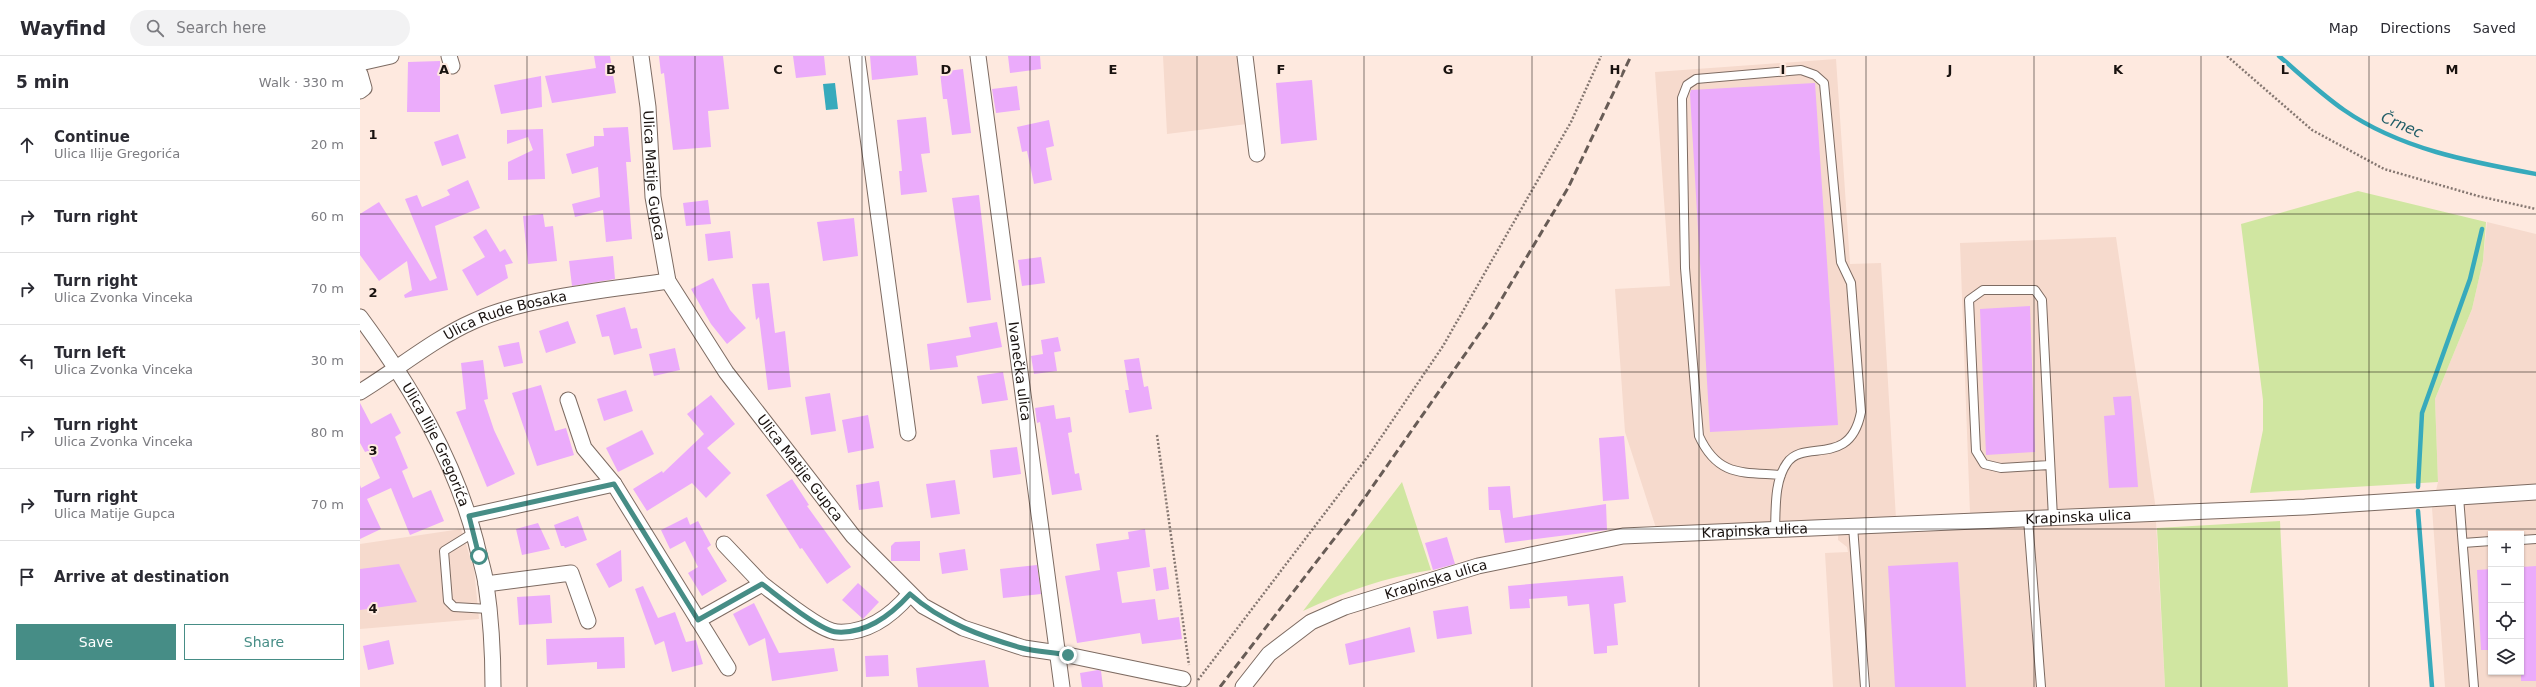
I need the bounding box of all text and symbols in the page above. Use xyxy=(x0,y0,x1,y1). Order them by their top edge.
search box xyxy=(130,10,410,46)
text: Wayfind xyxy=(20,17,106,39)
icon: search xyxy=(144,17,166,39)
text: Search here xyxy=(176,19,266,37)
text: Map xyxy=(2329,20,2358,36)
text: Directions xyxy=(2380,20,2451,36)
text: Saved xyxy=(2473,20,2516,36)
text: A xyxy=(439,62,449,77)
text: B xyxy=(606,62,616,77)
text: C xyxy=(773,62,783,77)
text: D xyxy=(941,62,952,77)
text: E xyxy=(1109,62,1117,77)
text: F xyxy=(1277,62,1285,77)
text: G xyxy=(1443,62,1453,77)
text: H xyxy=(1610,62,1620,77)
text: I xyxy=(1781,62,1785,77)
text: J xyxy=(1947,62,1952,77)
text: K xyxy=(2113,62,2124,77)
text: L xyxy=(2281,62,2289,77)
text: M xyxy=(2446,62,2458,77)
text: 5 min xyxy=(16,72,69,92)
text: Walk · 330 m xyxy=(259,75,344,90)
water label: Črnec xyxy=(2378,107,2427,142)
street label: Ulica Matije Gupca xyxy=(640,110,669,241)
text: 1 xyxy=(368,127,378,142)
text: Continue xyxy=(54,128,130,146)
icon: ahead xyxy=(16,134,38,156)
text: 20 m xyxy=(311,137,344,152)
text: Ulica Ilije Gregorića xyxy=(54,146,180,161)
icon: right xyxy=(16,206,38,228)
text: Turn right xyxy=(54,208,138,226)
text: 60 m xyxy=(311,209,344,224)
text: Turn right xyxy=(54,272,138,290)
icon: right xyxy=(16,278,38,300)
text: 70 m xyxy=(311,281,344,296)
text: 2 xyxy=(368,285,378,300)
street label: Ulica Rude Bosaka xyxy=(441,288,568,343)
text: Ulica Zvonka Vinceka xyxy=(54,290,193,305)
street label: Ivanečka ulica xyxy=(1005,321,1034,422)
text: Turn left xyxy=(54,344,126,362)
icon: left xyxy=(16,350,38,372)
text: 30 m xyxy=(311,353,344,368)
text: Ulica Zvonka Vinceka xyxy=(54,362,193,377)
street label: Ulica Ilije Gregorića xyxy=(399,380,473,509)
street label: Ulica Matije Gupca xyxy=(754,411,847,524)
text: Turn right xyxy=(54,416,138,434)
icon: right xyxy=(16,422,38,444)
text: 80 m xyxy=(311,425,344,440)
text: Ulica Zvonka Vinceka xyxy=(54,434,193,449)
text: 3 xyxy=(368,443,378,458)
text: Turn right xyxy=(54,488,138,506)
icon: right xyxy=(16,494,38,516)
text: 70 m xyxy=(311,497,344,512)
text: Ulica Matije Gupca xyxy=(54,506,175,521)
street label: Krapinska ulica xyxy=(2025,506,2132,527)
street label: Krapinska ulica xyxy=(1701,520,1808,541)
map controls xyxy=(2488,531,2524,675)
button: + xyxy=(2488,531,2524,567)
route start xyxy=(470,547,488,565)
street label: Krapinska ulica xyxy=(1383,556,1488,602)
icon: arrive xyxy=(16,566,38,588)
button: − xyxy=(2488,567,2524,603)
text: Arrive at destination xyxy=(54,568,229,586)
text: 4 xyxy=(368,601,378,616)
button: locate xyxy=(2488,603,2524,639)
button: Save xyxy=(16,624,176,660)
button: Share xyxy=(184,624,344,660)
button: layers xyxy=(2488,639,2524,675)
route end xyxy=(1059,646,1077,664)

